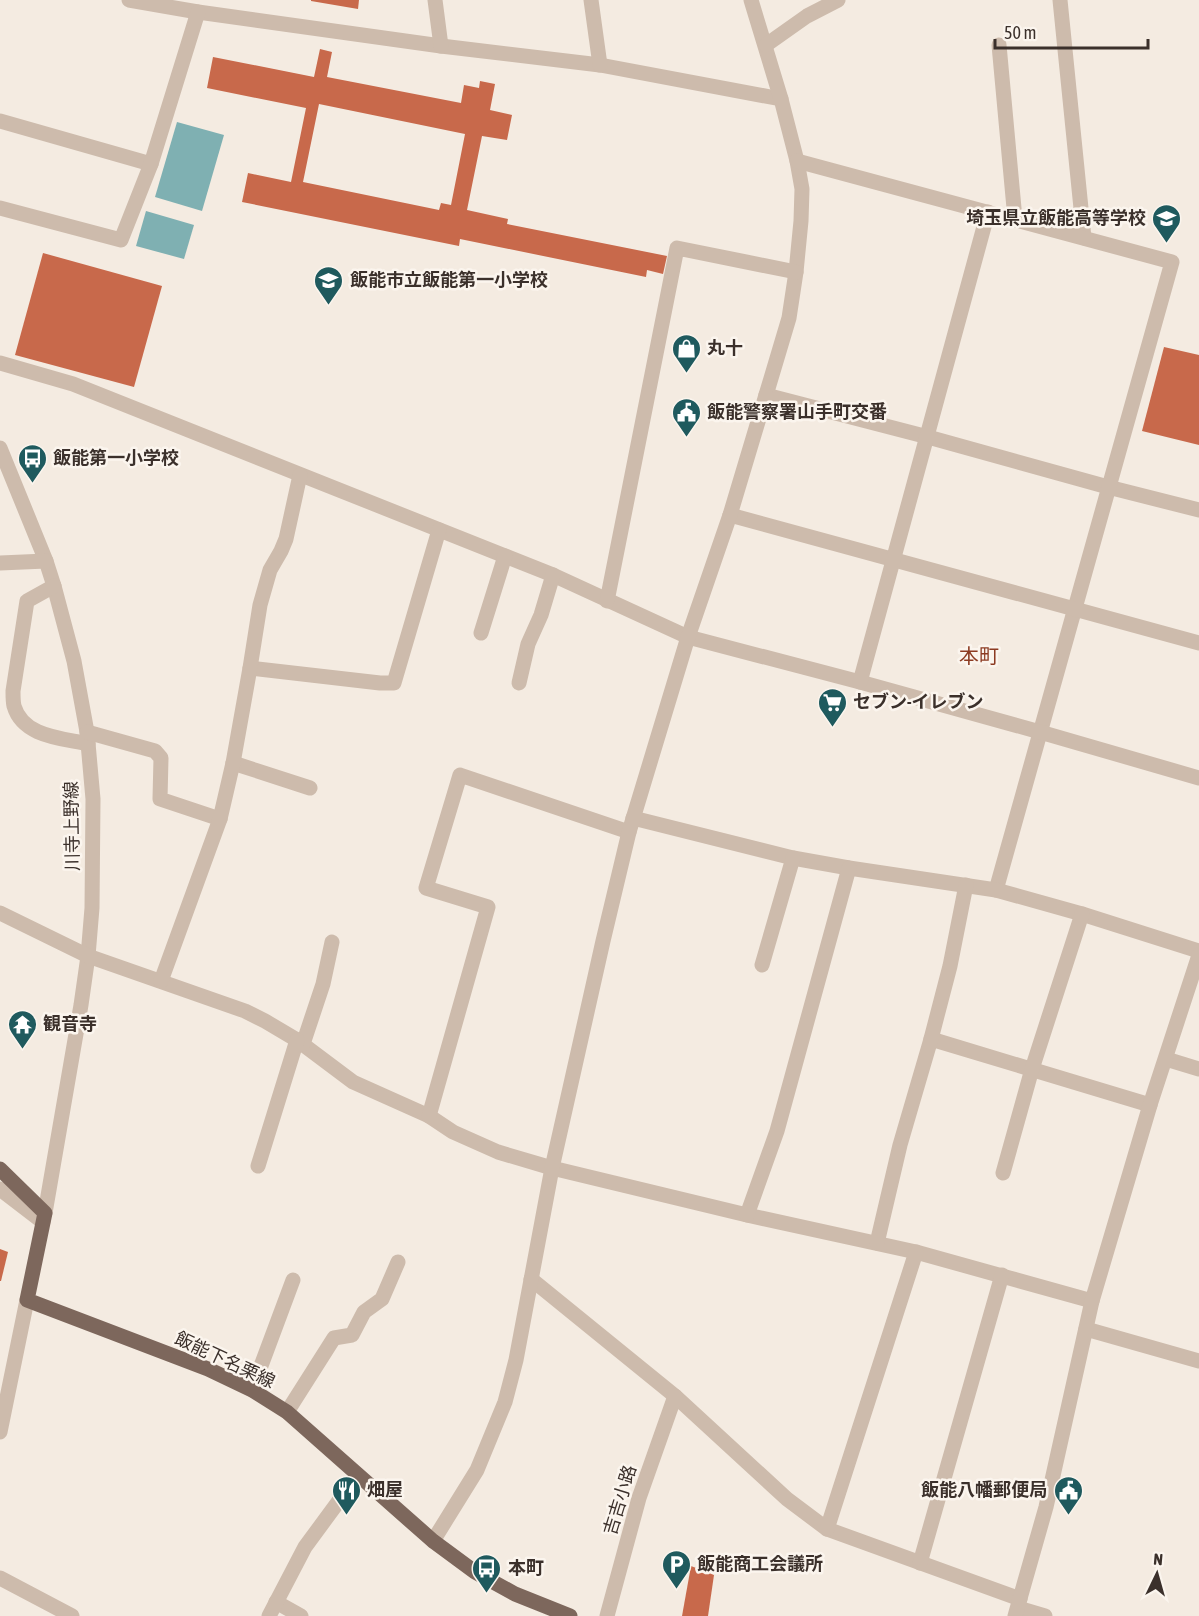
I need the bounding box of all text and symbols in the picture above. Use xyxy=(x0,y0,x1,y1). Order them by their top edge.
scale bar xyxy=(995,12,1148,50)
text: 50 m xyxy=(1004,22,1036,43)
school or university icon: 埼玉県立飯能高等学校 xyxy=(1151,202,1183,244)
place label: 埼玉県立飯能高等学校 xyxy=(966,207,1146,228)
school or university icon: 飯能市立飯能第一小学校 xyxy=(313,264,345,306)
place label: 飯能市立飯能第一小学校 xyxy=(350,269,548,290)
shop icon: 丸十 xyxy=(670,332,702,374)
place label: 丸十 xyxy=(707,337,743,358)
public building icon: 飯能警察署山手町交番 xyxy=(670,396,702,438)
place label: 飯能警察署山手町交番 xyxy=(707,401,887,422)
bus stop icon: 飯能第一小学校 xyxy=(16,442,48,484)
place label: 飯能第一小学校 xyxy=(53,447,179,468)
district label: 本町 xyxy=(959,644,999,667)
supermarket icon: セブン-イレブン xyxy=(816,686,848,728)
place label: セブン-イレブン xyxy=(853,691,984,712)
street label: 川寺上野線 xyxy=(60,781,83,871)
temple icon: 観音寺 xyxy=(6,1008,38,1050)
place label: 観音寺 xyxy=(43,1013,97,1034)
street label: 飯能下名栗線 xyxy=(172,1327,279,1392)
street label: 吉吉小路 xyxy=(599,1462,640,1537)
restaurant icon: 畑屋 xyxy=(330,1474,362,1516)
public building icon: 飯能八幡郵便局 xyxy=(1052,1474,1084,1516)
place label: 畑屋 xyxy=(367,1479,403,1500)
place label: 飯能八幡郵便局 xyxy=(921,1479,1047,1500)
north arrow xyxy=(1127,1544,1187,1604)
parking icon: 飯能商工会議所 xyxy=(660,1548,692,1590)
text: N xyxy=(1153,1550,1164,1568)
bus stop icon: 本町 xyxy=(471,1552,503,1594)
place label: 飯能商工会議所 xyxy=(697,1553,823,1574)
place label: 本町 xyxy=(508,1557,544,1578)

